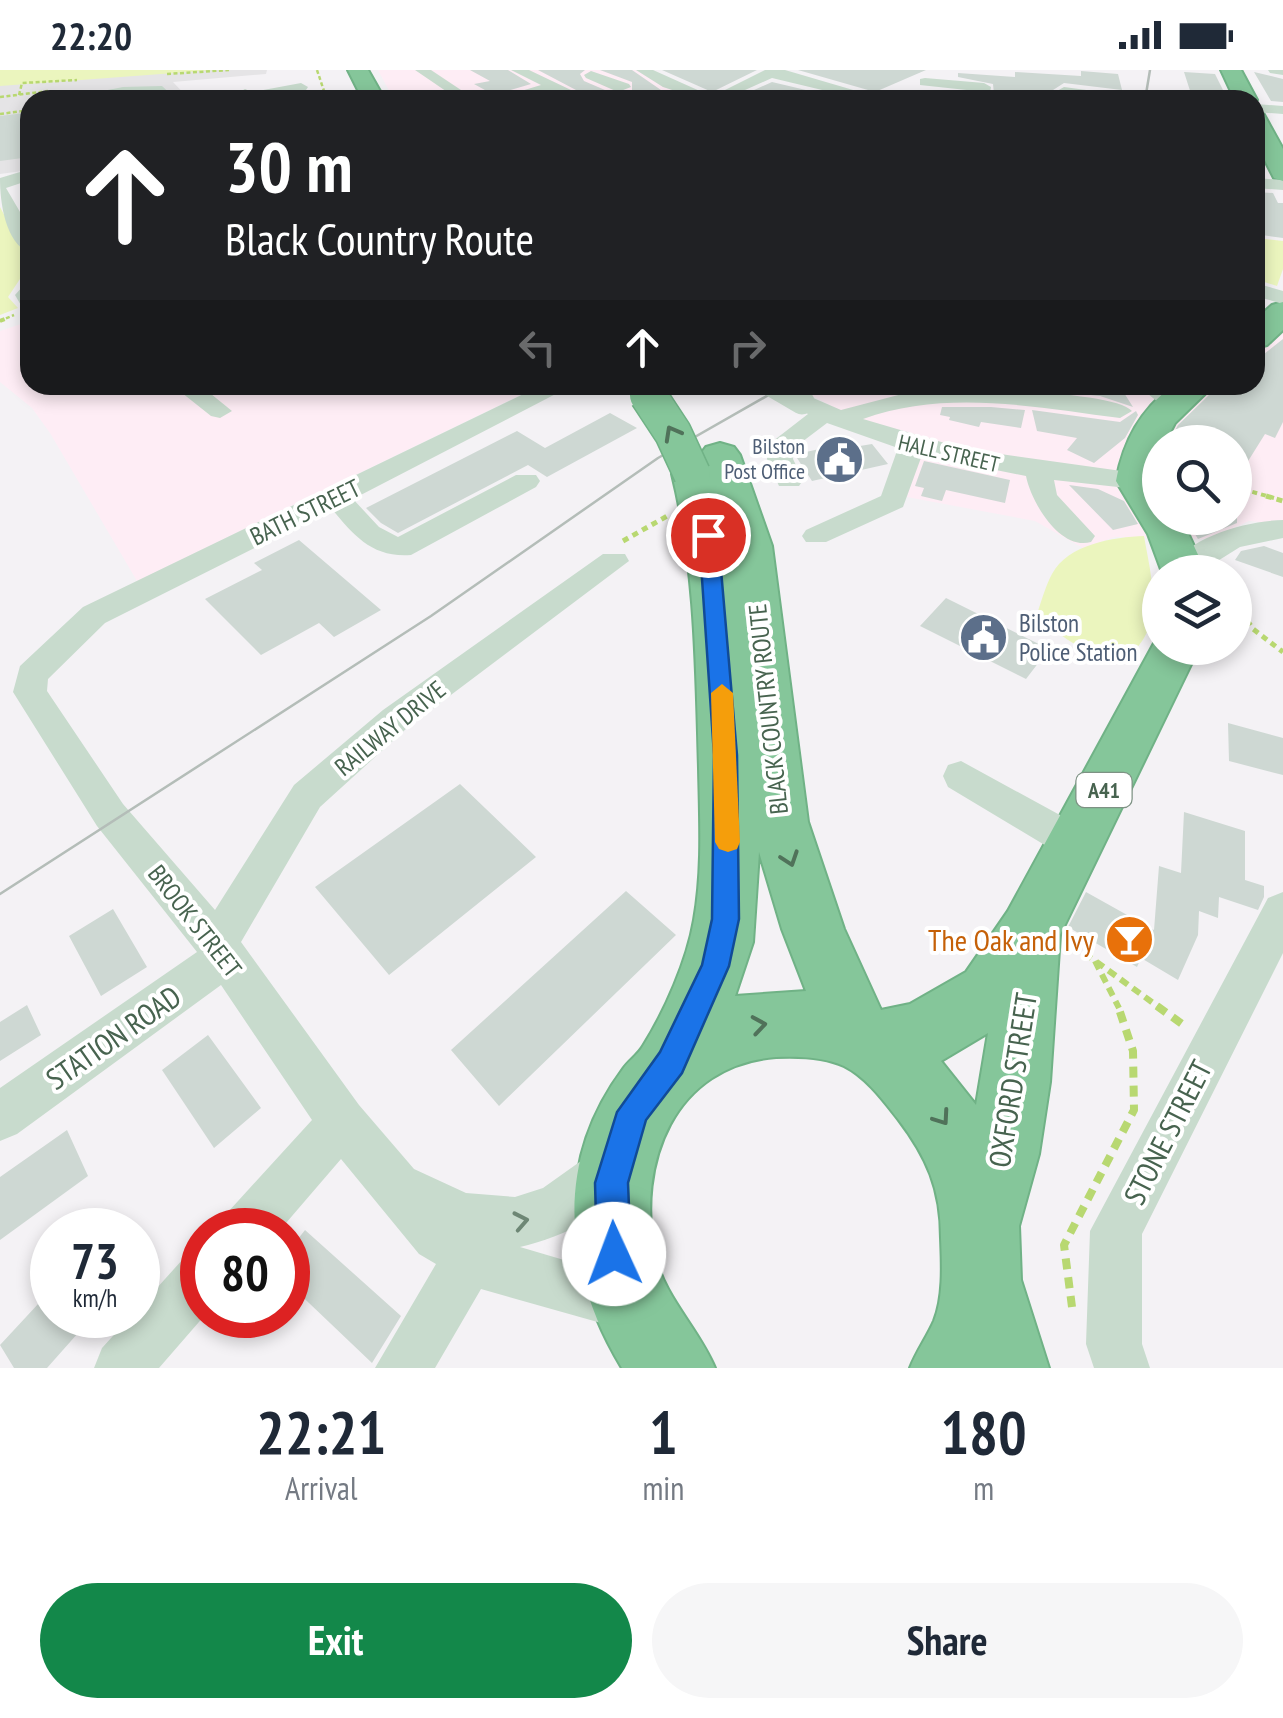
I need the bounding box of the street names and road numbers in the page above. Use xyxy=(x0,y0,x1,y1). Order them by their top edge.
street label: HALL STREET xyxy=(896,428,1002,478)
street label: BATH STREET xyxy=(245,472,365,552)
street label: BLACK COUNTRY ROUTE xyxy=(741,602,795,816)
street label: RAILWAY DRIVE xyxy=(328,673,452,783)
road number: A41 xyxy=(1076,773,1132,807)
street label: BROOK STREET xyxy=(141,858,249,984)
street label: STATION ROAD xyxy=(38,976,188,1098)
street label: OXFORD STREET xyxy=(979,990,1045,1170)
street label: STONE STREET xyxy=(1114,1053,1220,1211)

